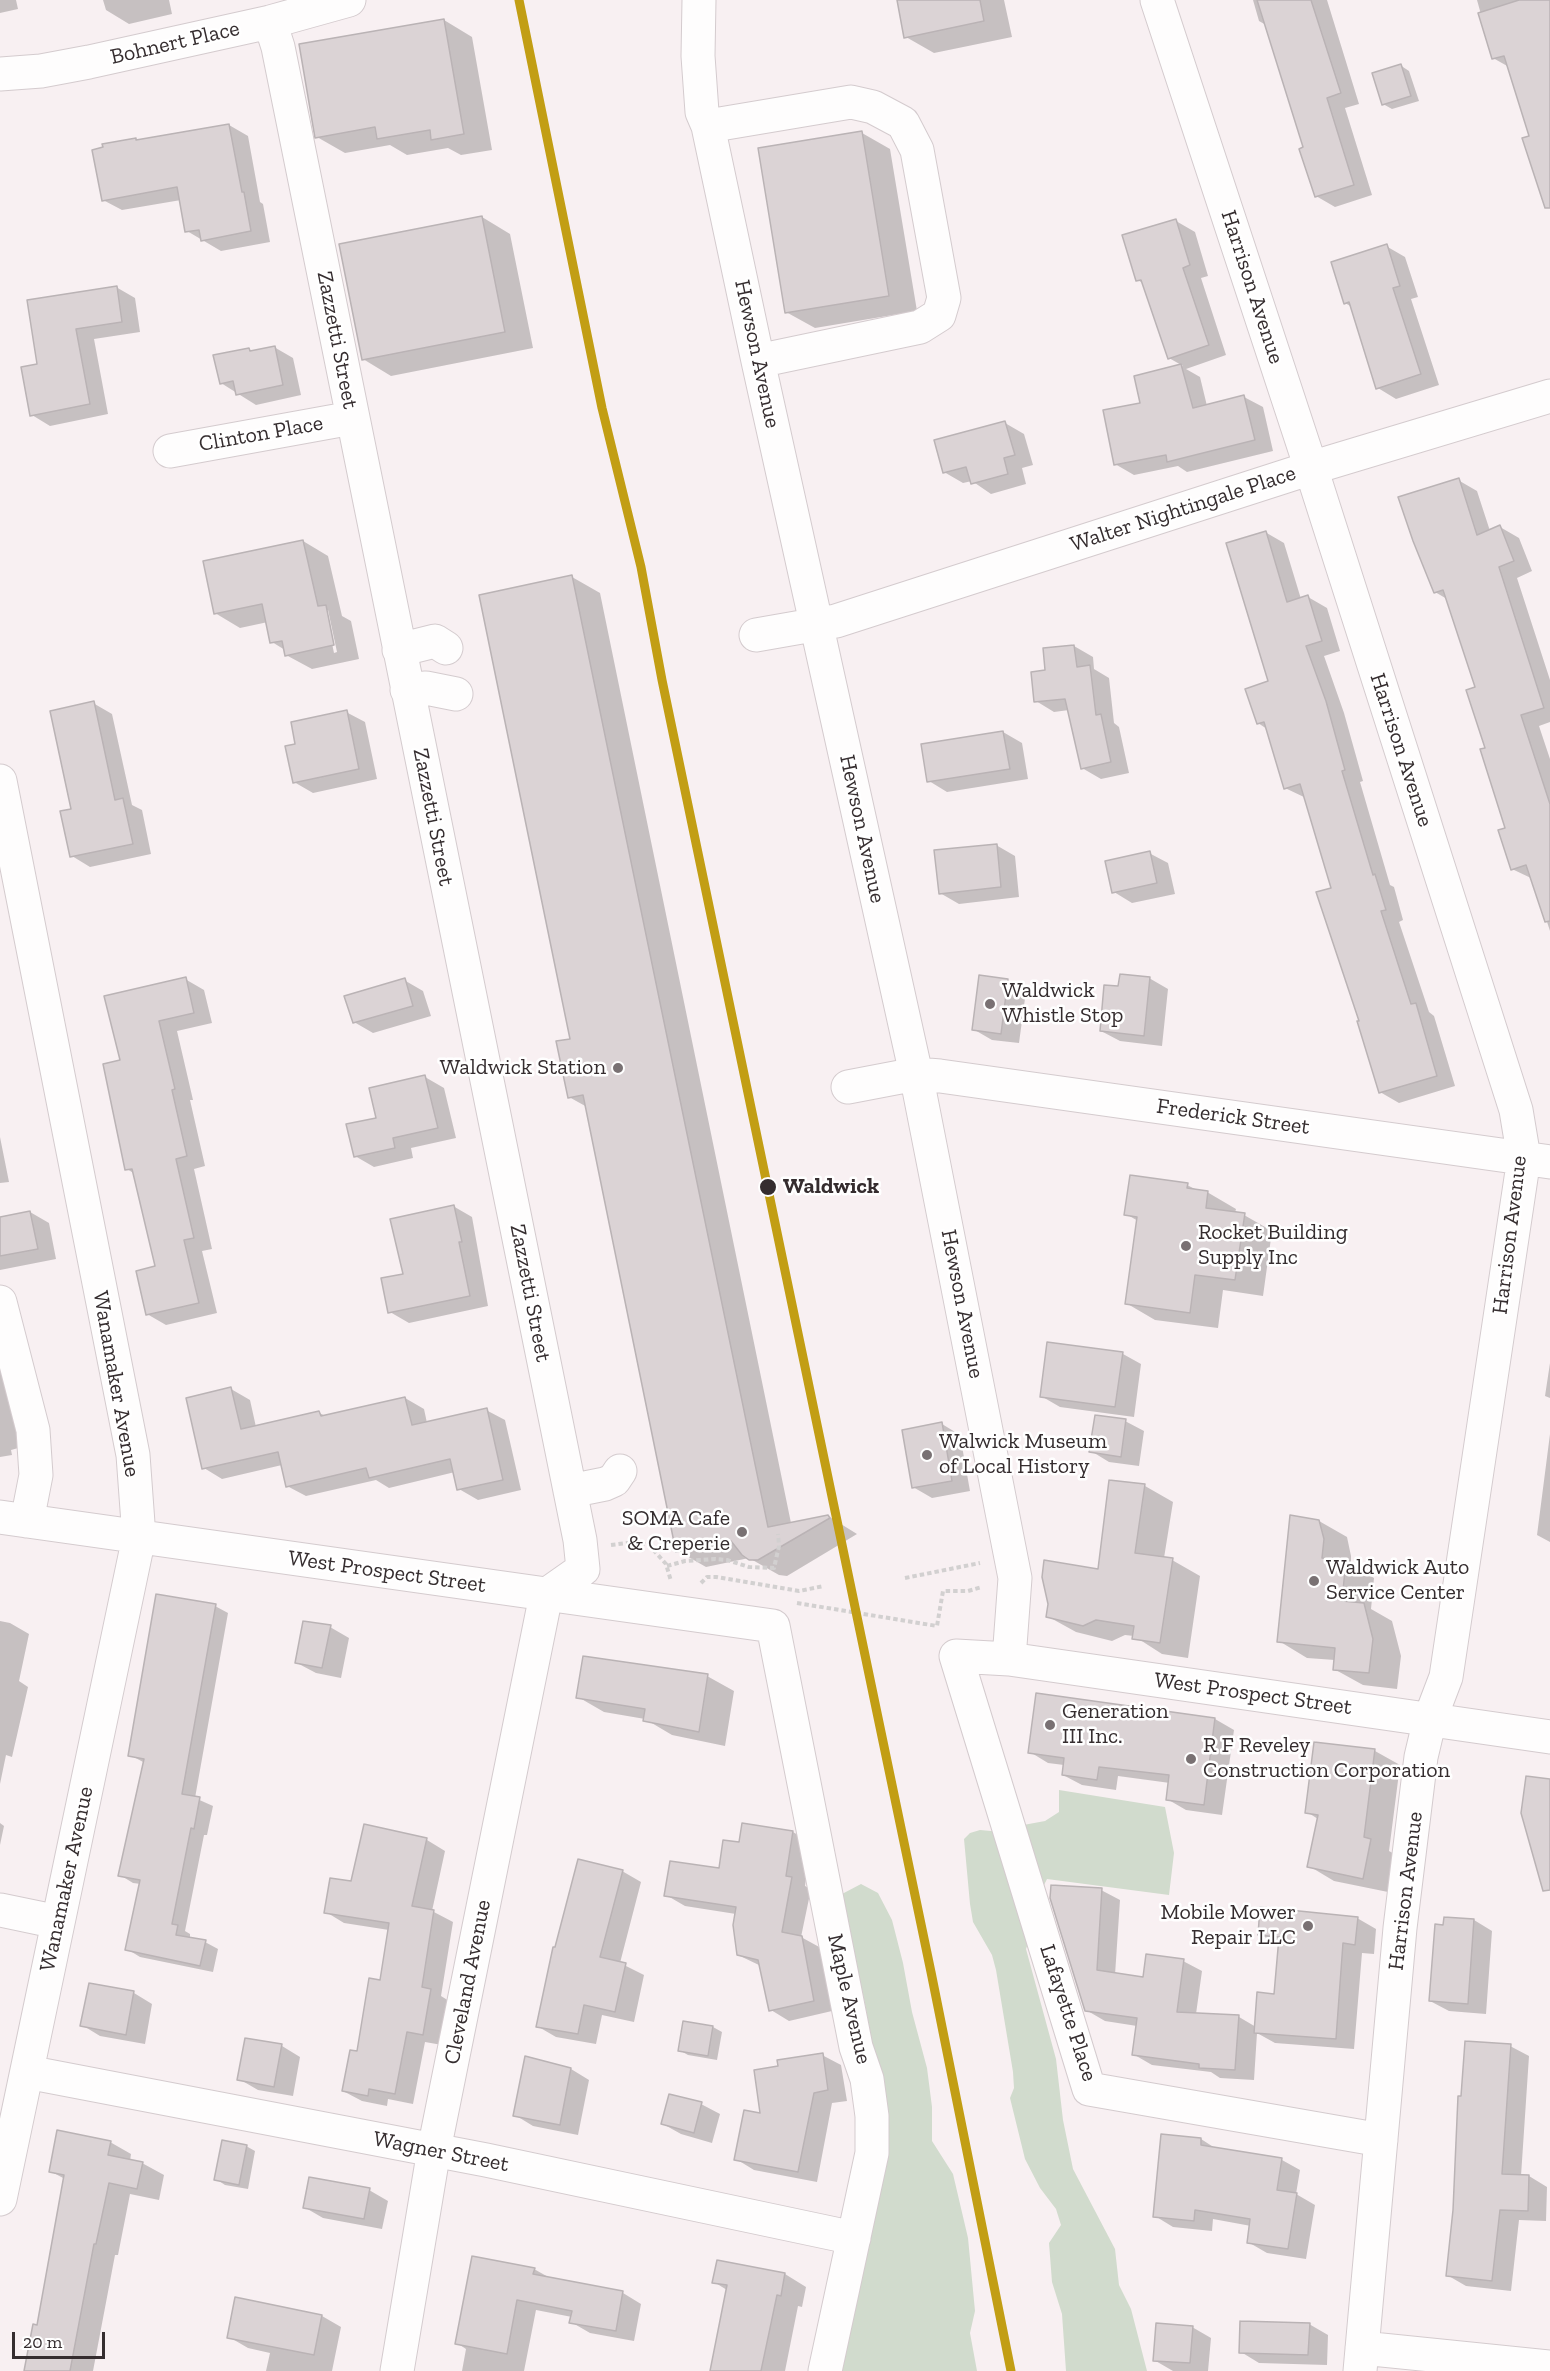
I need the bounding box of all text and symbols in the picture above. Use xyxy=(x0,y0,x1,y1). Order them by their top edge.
street label: Bohnert Place xyxy=(108,15,242,71)
street label: Harrison Avenue xyxy=(1215,207,1289,367)
street label: Zazzetti Street xyxy=(311,269,363,411)
street label: Hewson Avenue xyxy=(728,277,786,431)
street label: Clinton Place xyxy=(197,410,325,458)
street label: Walter Nightingale Place xyxy=(1067,460,1299,558)
street label: Harrison Avenue xyxy=(1364,670,1438,830)
street label: Zazzetti Street xyxy=(407,746,459,888)
street label: Hewson Avenue xyxy=(833,752,891,906)
place label: Waldwick Whistle Stop xyxy=(1002,978,1123,1030)
marker: Waldwick Whistle Stop xyxy=(983,997,997,1011)
place label: Waldwick Station xyxy=(440,1055,606,1081)
marker: Waldwick Station xyxy=(611,1061,625,1075)
street label: Frederick Street xyxy=(1155,1093,1311,1141)
street label: Harrison Avenue xyxy=(1487,1154,1533,1316)
place label: Waldwick xyxy=(783,1174,879,1200)
marker: Waldwick xyxy=(758,1177,778,1197)
place label: Rocket Building Supply Inc xyxy=(1198,1220,1348,1272)
street label: Zazzetti Street xyxy=(504,1222,556,1364)
street label: Hewson Avenue xyxy=(935,1227,989,1381)
marker: Rocket Building Supply Inc xyxy=(1179,1239,1193,1253)
street label: Wanamaker Avenue xyxy=(87,1289,145,1479)
place label: Walwick Museum of Local History xyxy=(939,1429,1107,1480)
marker: Walwick Museum of Local History xyxy=(920,1448,934,1462)
place label: SOMA Cafe & Creperie xyxy=(622,1506,730,1558)
marker: SOMA Cafe & Creperie xyxy=(735,1525,749,1539)
street label: West Prospect Street xyxy=(287,1545,487,1599)
place label: Waldwick Auto Service Center xyxy=(1326,1555,1469,1606)
marker: Waldwick Auto Service Center xyxy=(1307,1574,1321,1588)
street label: West Prospect Street xyxy=(1153,1667,1353,1721)
place label: Generation III Inc. xyxy=(1062,1699,1169,1750)
marker: Generation III Inc. xyxy=(1043,1718,1057,1732)
place label: R F Reveley Construction Corporation xyxy=(1203,1733,1450,1784)
marker: R F Reveley Construction Corporation xyxy=(1184,1752,1198,1766)
street label: Wanamaker Avenue xyxy=(35,1784,99,1974)
street label: Harrison Avenue xyxy=(1383,1810,1429,1972)
street label: Cleveland Avenue xyxy=(439,1898,497,2066)
place label: Mobile Mower Repair LLC xyxy=(1161,1900,1296,1952)
marker: Mobile Mower Repair LLC xyxy=(1301,1919,1315,1933)
street label: Maple Avenue xyxy=(821,1931,877,2067)
street label: Lafayette Place xyxy=(1033,1941,1103,2085)
street label: Wagner Street xyxy=(371,2126,511,2178)
scale bar xyxy=(15,2320,108,2358)
text: 20 m xyxy=(23,2331,62,2353)

